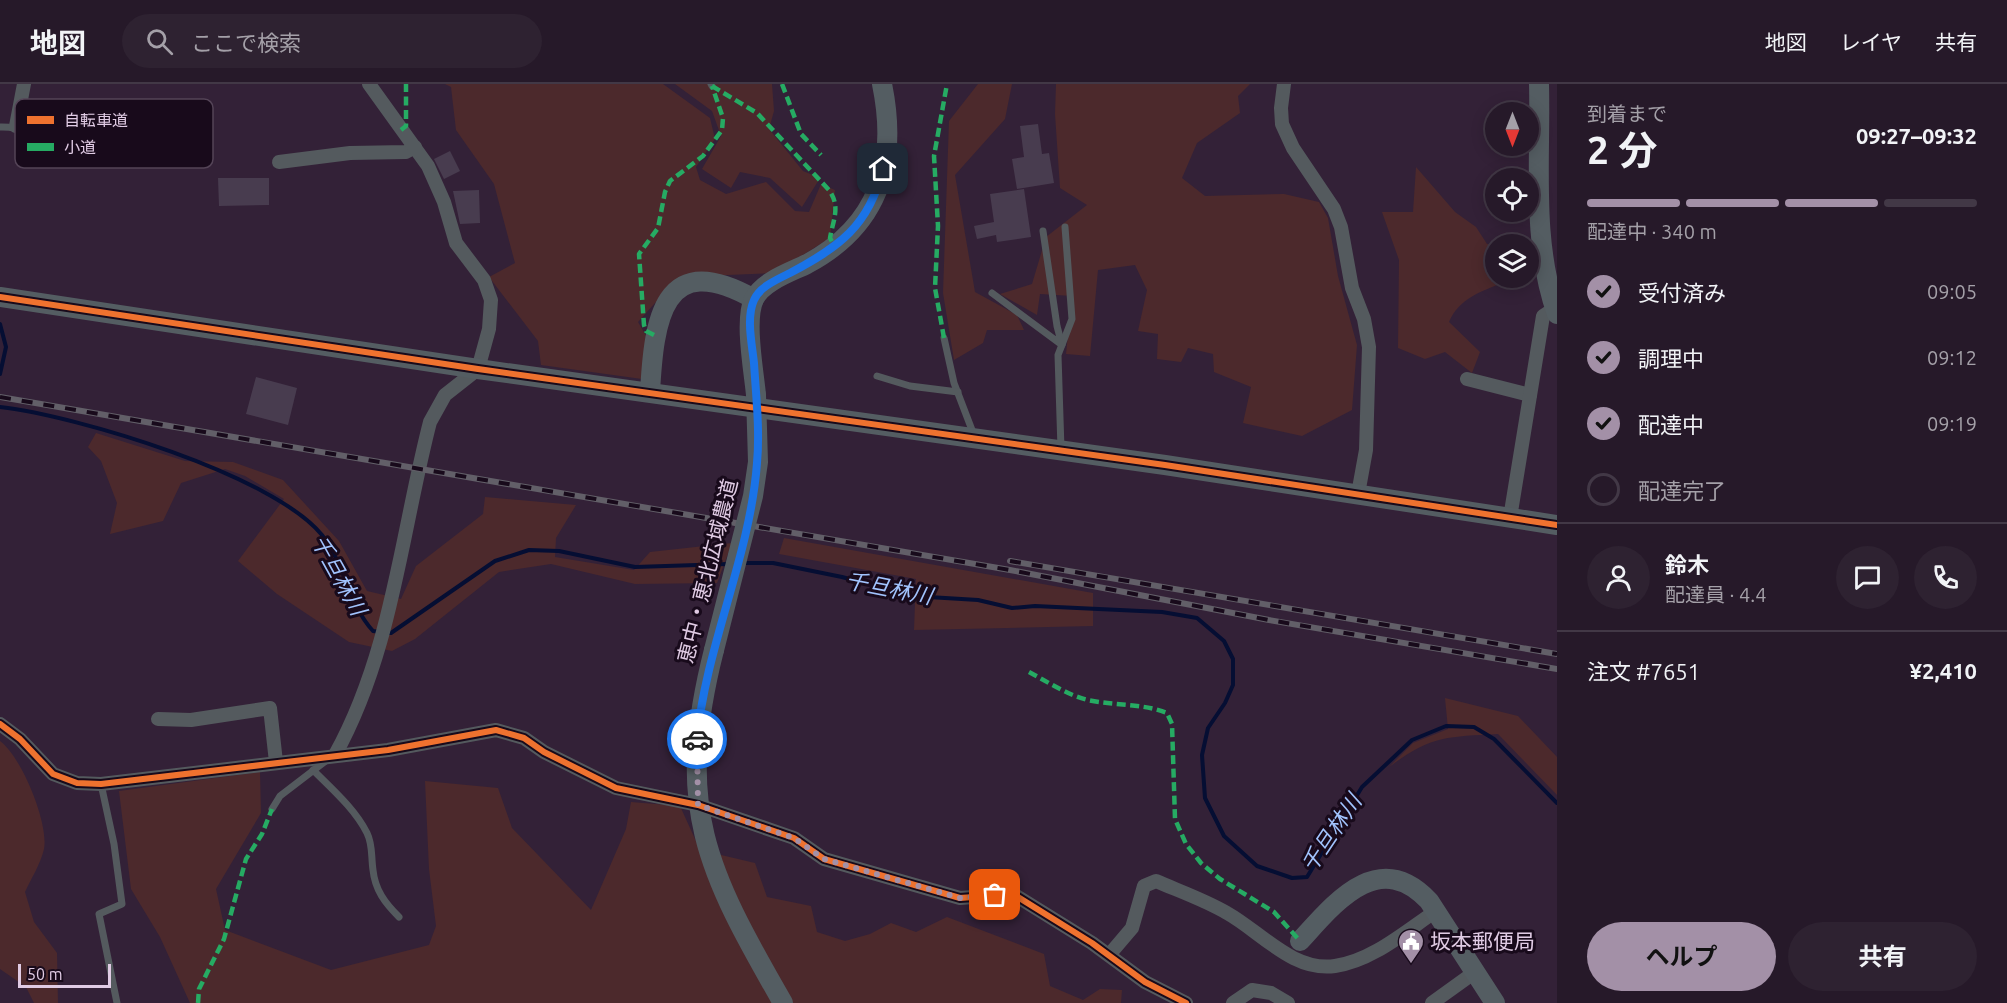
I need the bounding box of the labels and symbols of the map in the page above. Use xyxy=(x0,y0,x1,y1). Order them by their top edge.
legend xyxy=(15,99,213,168)
north arrow xyxy=(1485,102,1539,156)
text: 自転車道 xyxy=(64,111,128,129)
text: 小道 xyxy=(64,138,96,156)
pin xyxy=(857,143,908,194)
street label: 恵中・恵北広域農道 xyxy=(673,476,742,665)
water label: 千旦林川 xyxy=(307,530,373,621)
water label: 千旦林川 xyxy=(844,567,937,609)
courier xyxy=(667,709,727,769)
water label: 千旦林川 xyxy=(1296,788,1367,876)
pin xyxy=(969,869,1020,920)
public building icon: 坂本郵便局 xyxy=(1396,927,1426,965)
place label: 坂本郵便局 xyxy=(1430,929,1535,953)
scale bar xyxy=(18,961,111,988)

